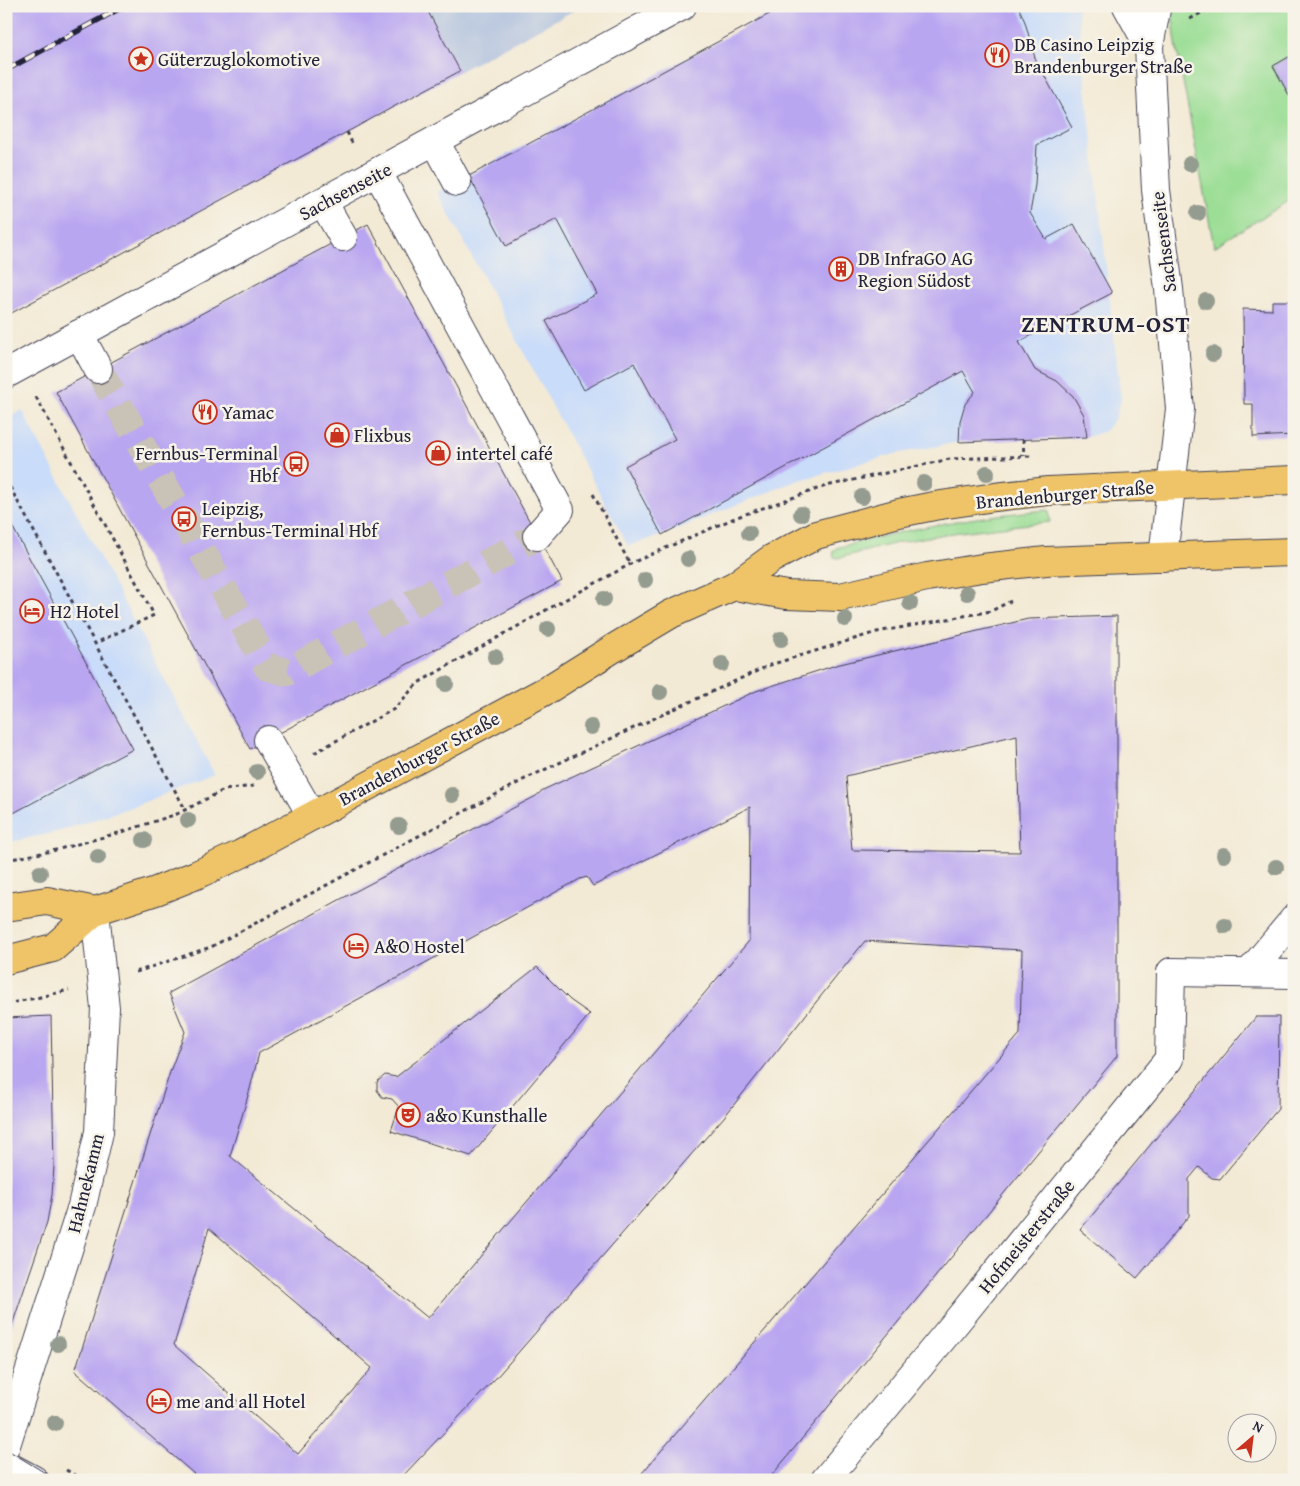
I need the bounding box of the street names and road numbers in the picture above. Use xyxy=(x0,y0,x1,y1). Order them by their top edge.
street label: Sachsenseite xyxy=(294,155,397,227)
street label: Sachsenseite xyxy=(1143,190,1183,294)
street label: Brandenburger Straße xyxy=(975,472,1155,516)
street label: Brandenburger Straße xyxy=(333,704,505,812)
street label: Hahnekamm xyxy=(59,1130,111,1236)
street label: Hofmeisterstraße xyxy=(971,1173,1081,1299)

